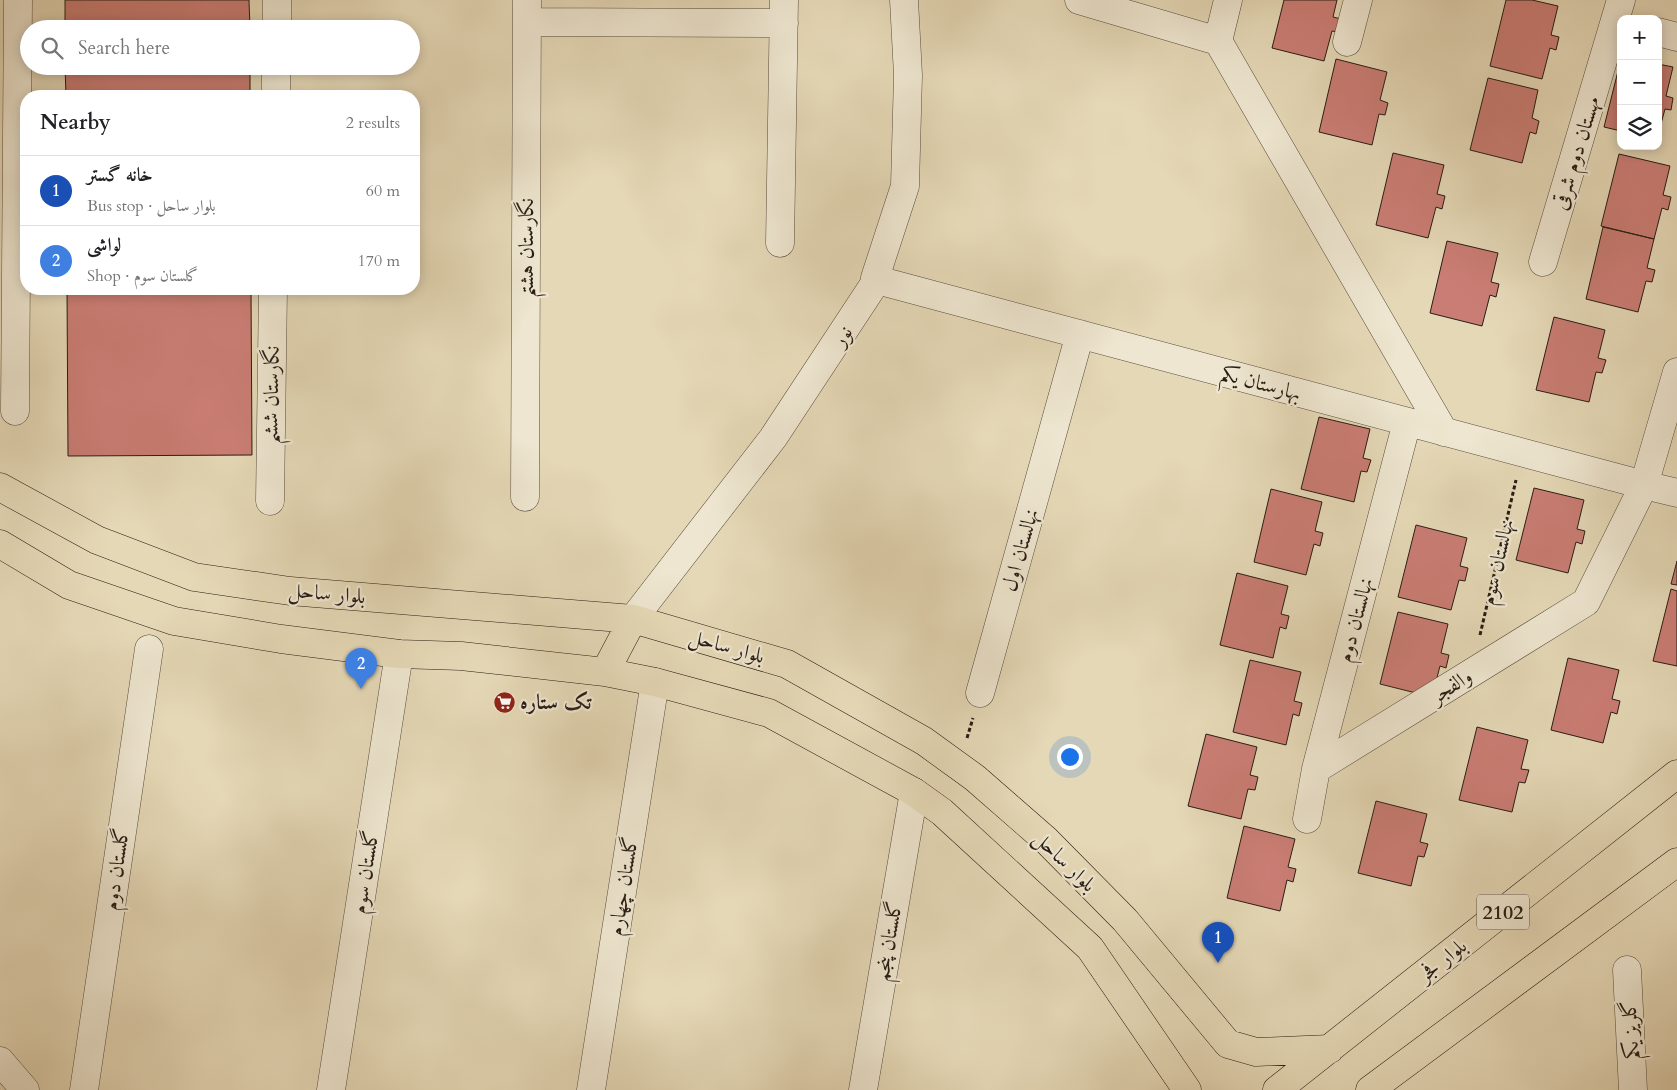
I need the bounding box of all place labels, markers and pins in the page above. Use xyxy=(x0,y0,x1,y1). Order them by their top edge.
pin: 2 xyxy=(345,648,377,689)
place label: تک ستاره xyxy=(520,688,592,717)
supermarket icon: تک ستاره xyxy=(492,690,516,714)
pin: 1 xyxy=(1202,922,1234,963)

